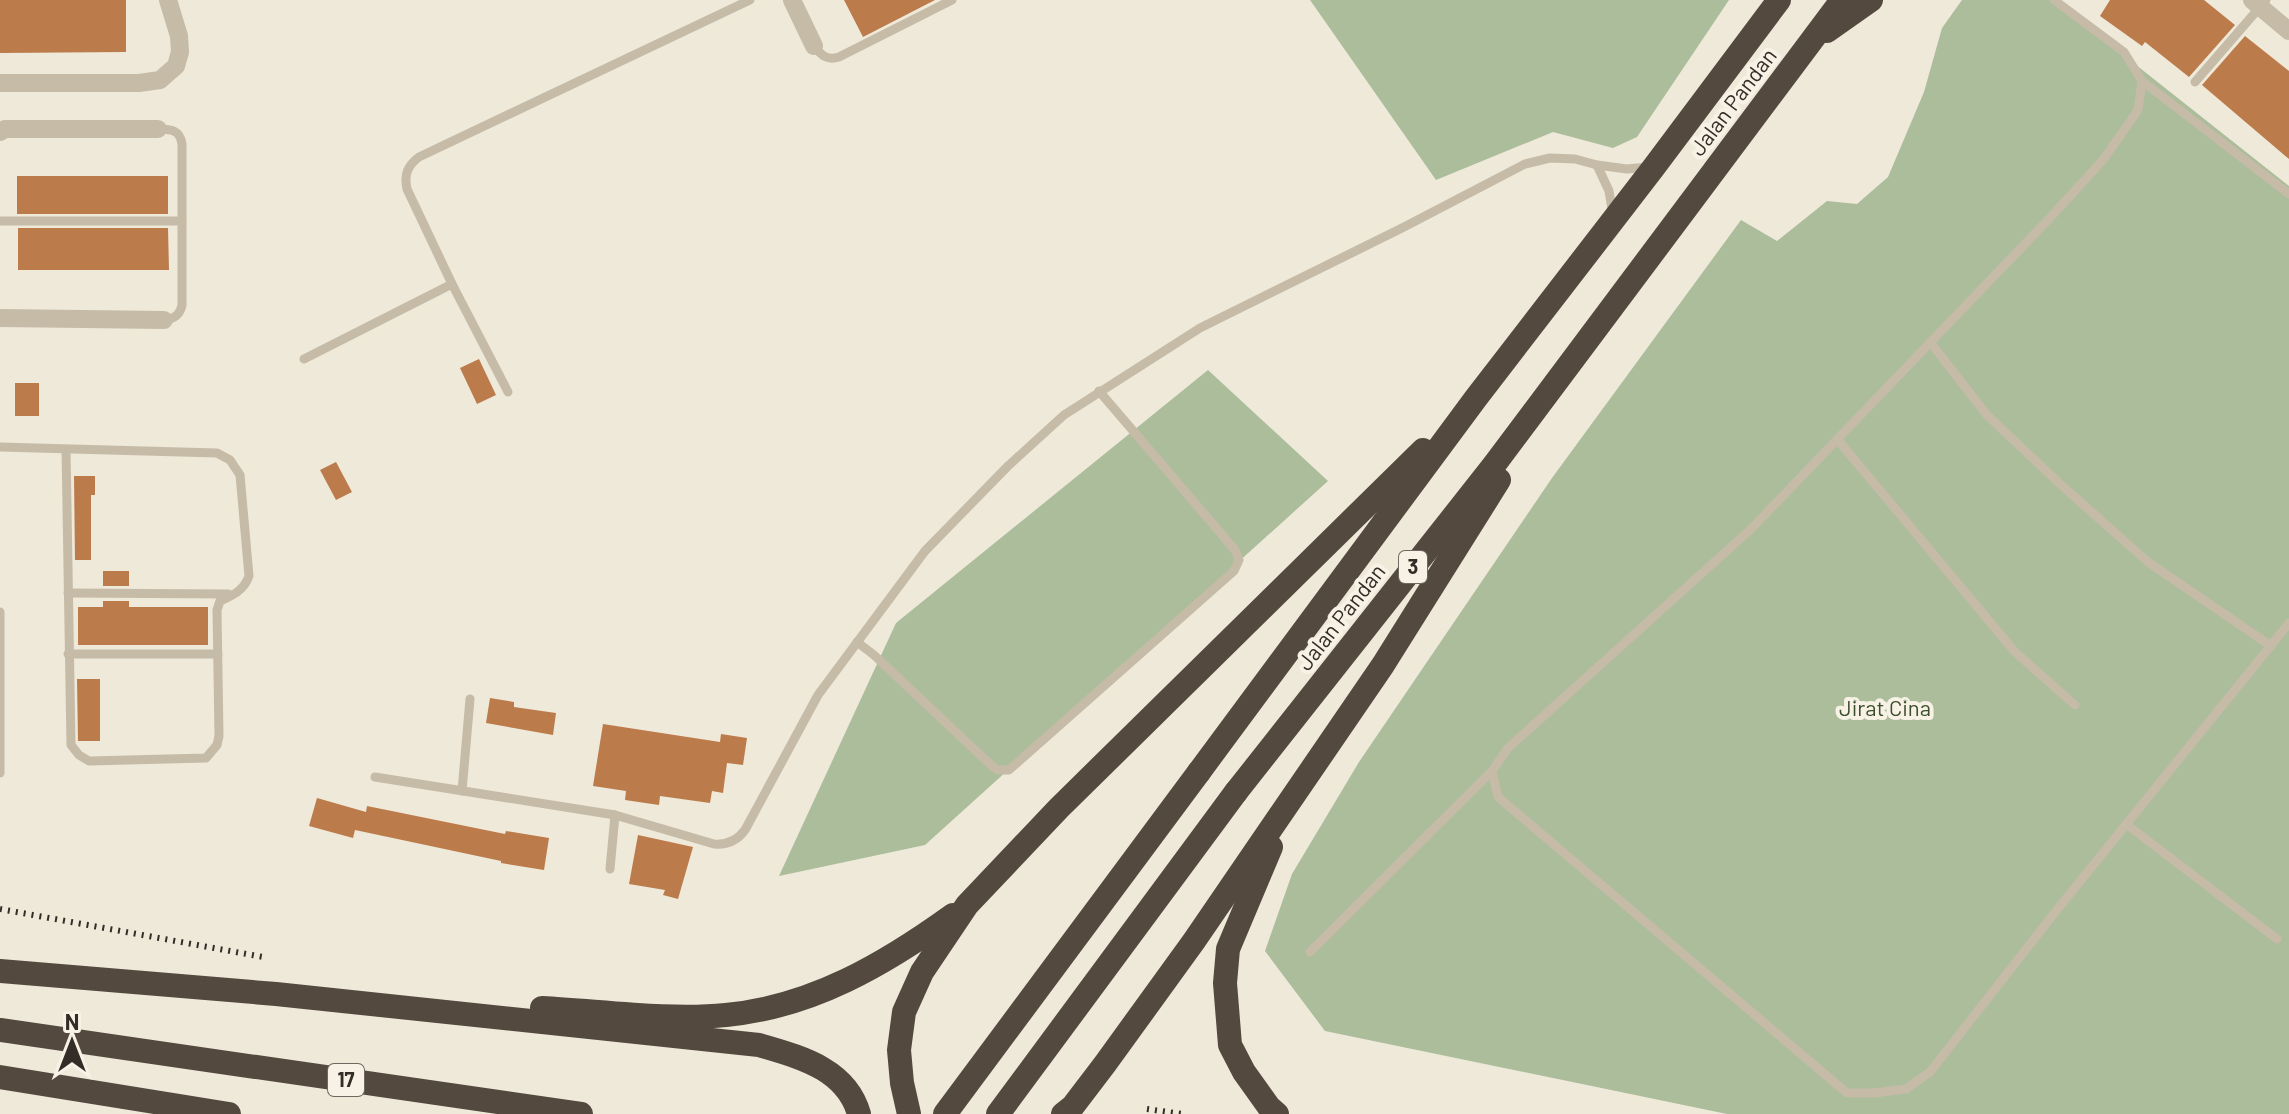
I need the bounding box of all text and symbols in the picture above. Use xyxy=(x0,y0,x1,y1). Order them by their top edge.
street label: Jalan Pandan xyxy=(1683,43,1781,160)
road number: 3 xyxy=(1399,551,1427,583)
street label: Jalan Pandan xyxy=(1291,558,1390,675)
park label: Jirat Cina xyxy=(1839,694,1931,720)
north arrow xyxy=(32,1002,112,1082)
text: N xyxy=(65,1008,79,1034)
road number: 17 xyxy=(328,1064,364,1096)

